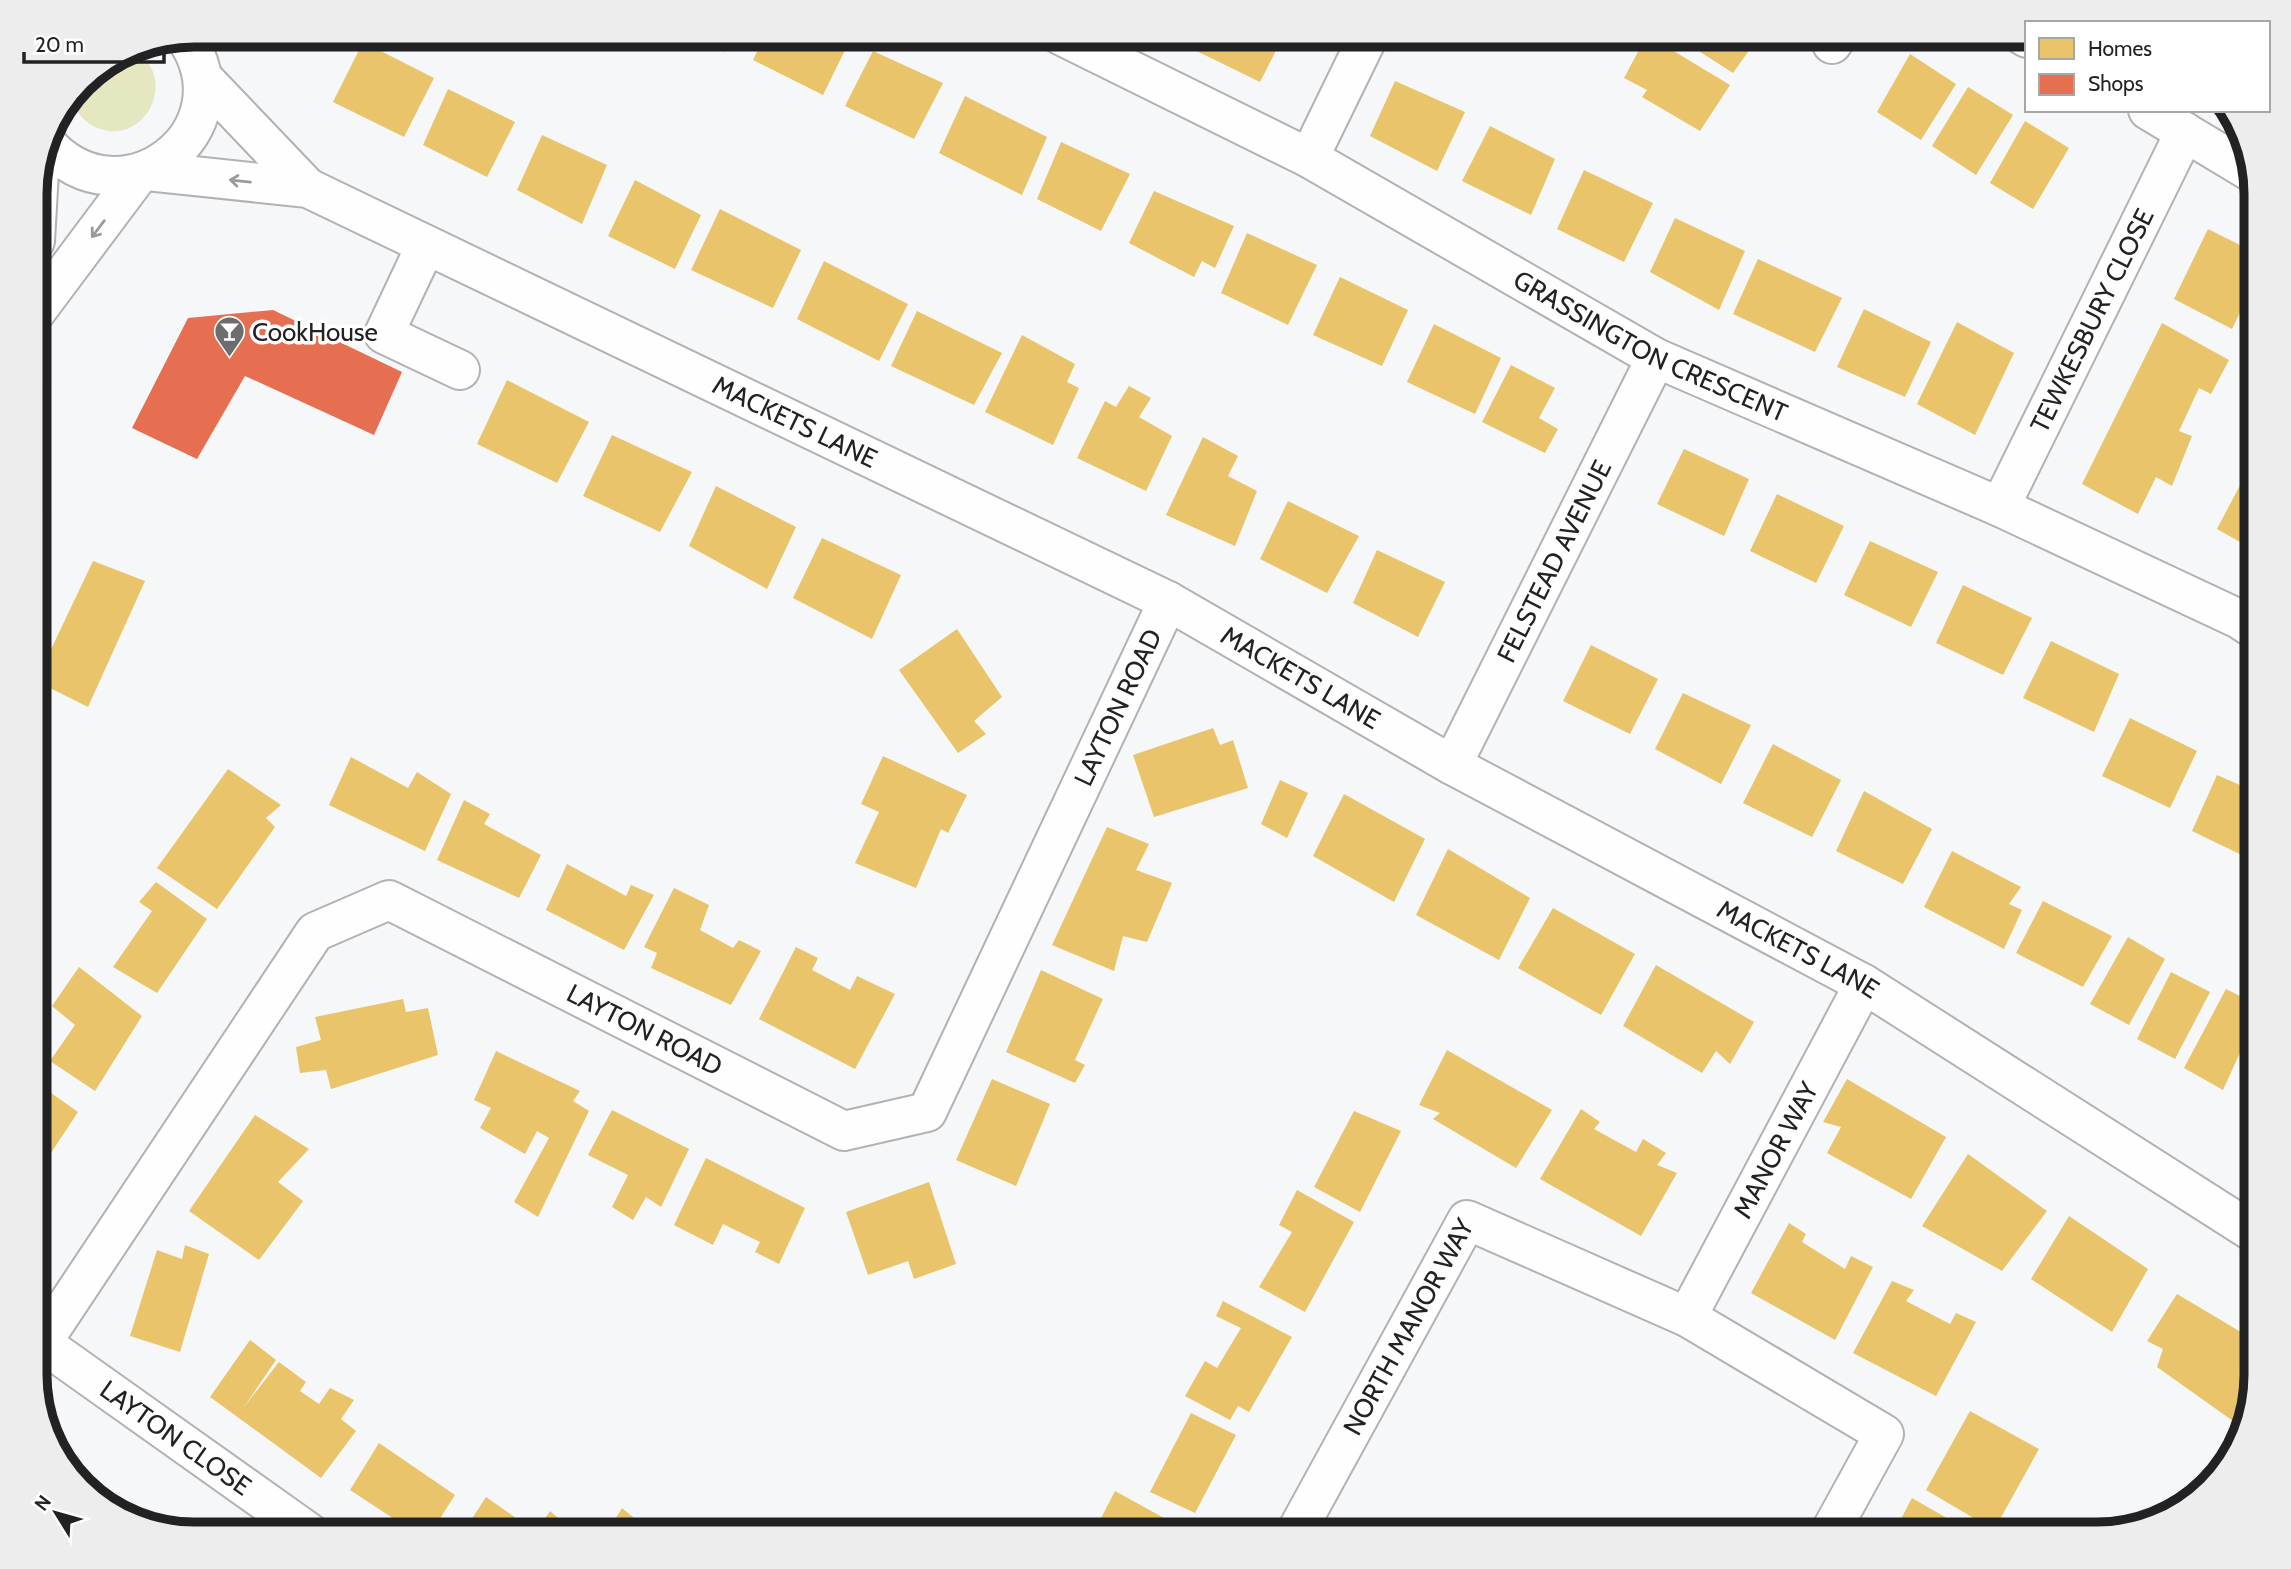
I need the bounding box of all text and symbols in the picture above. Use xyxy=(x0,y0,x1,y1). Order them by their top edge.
scale bar xyxy=(24,21,164,65)
legend xyxy=(2025,21,2270,112)
text: 20 m xyxy=(35,32,84,57)
text: Homes xyxy=(2088,36,2152,61)
text: Shops xyxy=(2088,71,2144,96)
one-way arrow xyxy=(229,174,252,187)
street label: TEWKESBURY CLOSE xyxy=(2023,203,2161,438)
one-way arrow xyxy=(91,219,106,238)
street label: GRASSINGTON CRESCENT xyxy=(1508,263,1792,429)
bar icon: CookHouse xyxy=(212,315,246,359)
place label: CookHouse xyxy=(252,316,378,348)
street label: MACKETS LANE xyxy=(707,369,882,475)
street label: FELSTEAD AVENUE xyxy=(1490,455,1618,668)
street label: MACKETS LANE xyxy=(1215,619,1386,736)
street label: LAYTON ROAD xyxy=(1067,624,1169,791)
street label: MACKETS LANE xyxy=(1712,893,1885,1005)
street label: LAYTON ROAD xyxy=(562,977,728,1083)
street label: MANOR WAY xyxy=(1726,1076,1825,1224)
street label: NORTH MANOR WAY xyxy=(1336,1213,1481,1441)
street label: LAYTON CLOSE xyxy=(94,1373,257,1502)
north arrow xyxy=(21,1478,91,1548)
text: N xyxy=(30,1491,56,1515)

